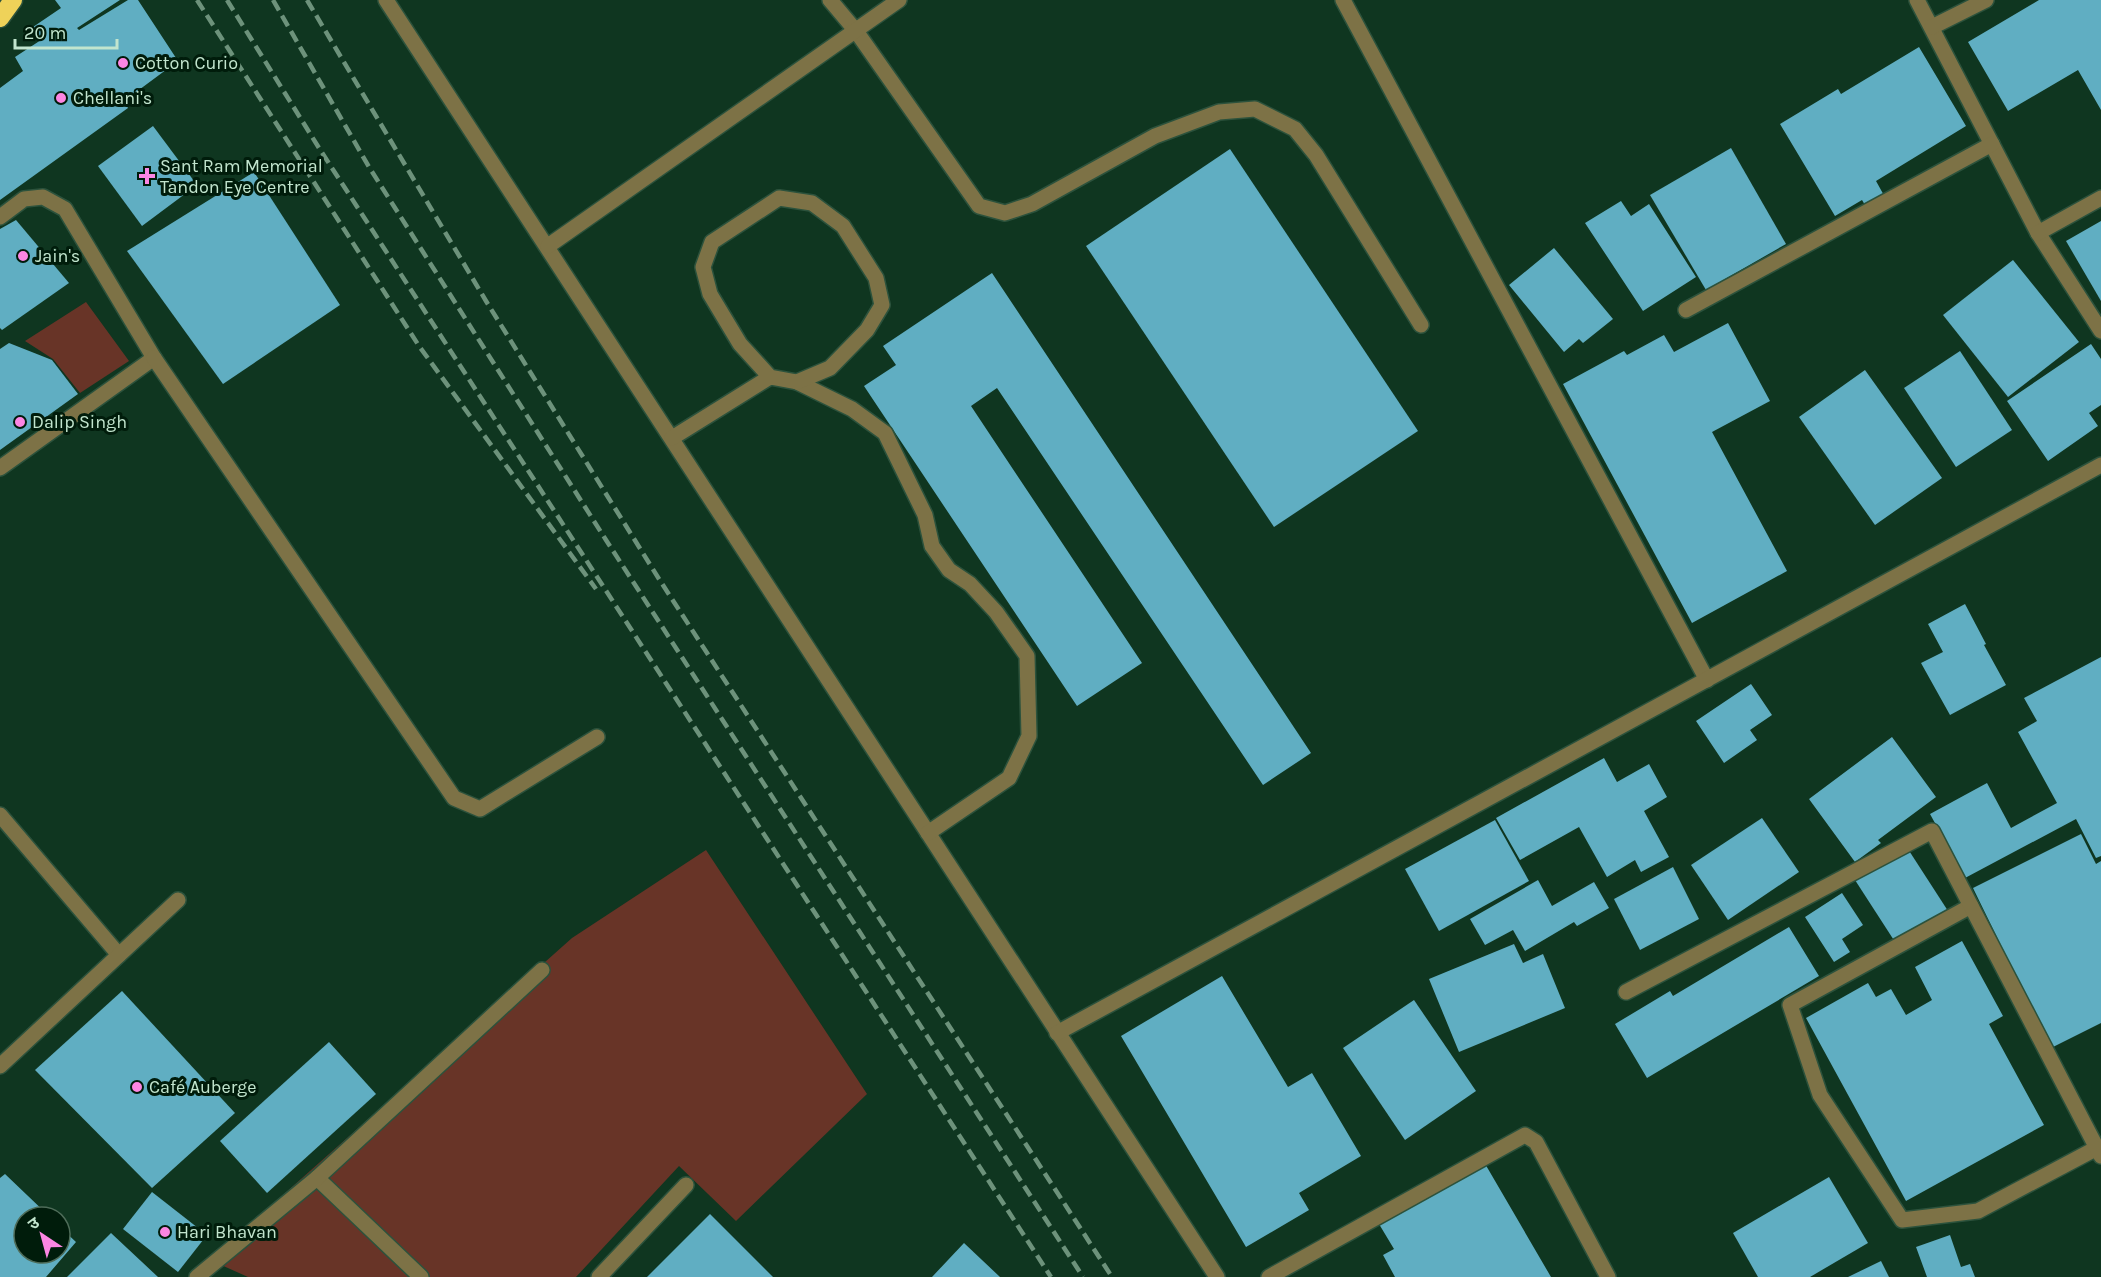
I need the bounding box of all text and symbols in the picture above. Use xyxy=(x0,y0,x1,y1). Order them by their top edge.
scale bar xyxy=(15,12,117,50)
text: 20 m xyxy=(24,22,66,44)
place label: Cotton Curio xyxy=(135,52,238,74)
marker: Cotton Curio xyxy=(116,56,130,70)
place label: Chellani's xyxy=(73,87,152,109)
marker: Chellani's xyxy=(54,91,68,105)
place label: Sant Ram Memorial Tandon Eye Centre xyxy=(160,155,323,198)
marker: Sant Ram Memorial Tandon Eye Centre xyxy=(138,167,156,185)
place label: Jain's xyxy=(35,245,80,267)
marker: Jain's xyxy=(16,249,30,263)
place label: Dalip Singh xyxy=(32,411,127,433)
marker: Dalip Singh xyxy=(13,415,27,429)
place label: Café Auberge xyxy=(149,1076,256,1098)
marker: Café Auberge xyxy=(130,1080,144,1094)
north arrow xyxy=(12,1205,72,1265)
text: उ xyxy=(24,1212,43,1234)
place label: Hari Bhavan xyxy=(177,1221,277,1243)
marker: Hari Bhavan xyxy=(158,1225,172,1239)

